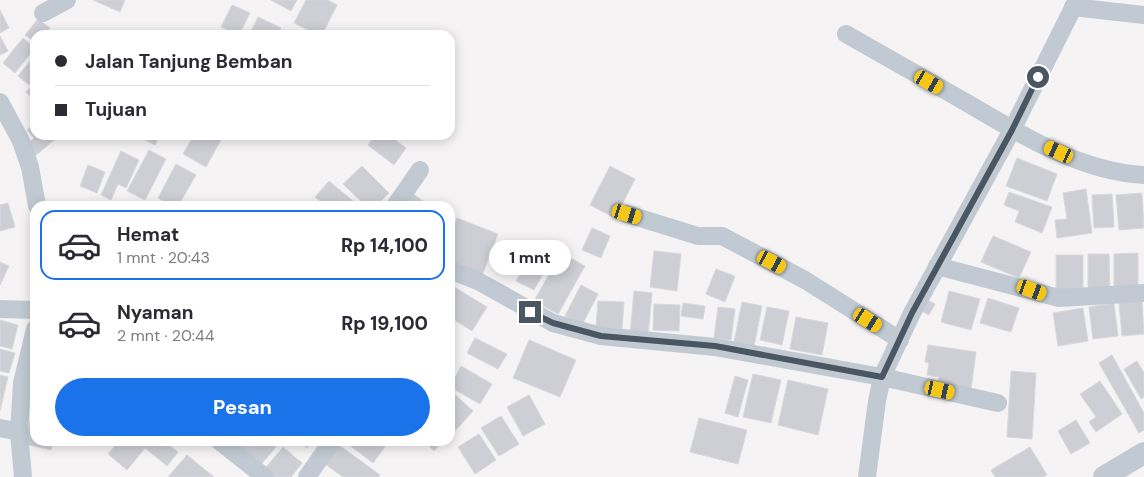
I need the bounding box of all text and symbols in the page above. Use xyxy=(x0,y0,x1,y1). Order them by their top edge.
text: Jalan Tanjung Bemban xyxy=(85,49,293,74)
route start xyxy=(1027,66,1049,88)
car xyxy=(912,68,945,96)
text: Tujuan xyxy=(85,97,147,122)
car xyxy=(1042,139,1075,165)
car xyxy=(610,202,643,226)
text: Hemat xyxy=(117,222,179,247)
icon: car xyxy=(57,223,102,268)
text: Rp 14,100 xyxy=(341,233,428,258)
callout: 1 mnt xyxy=(489,240,571,274)
text: 1 mnt · 20:43 xyxy=(117,247,210,268)
text: 1 mnt xyxy=(509,247,551,268)
car xyxy=(755,248,788,276)
car xyxy=(1015,278,1048,302)
text: Nyaman xyxy=(117,300,193,325)
icon: car xyxy=(57,301,102,346)
route end xyxy=(519,301,541,323)
car xyxy=(851,306,884,334)
text: Rp 19,100 xyxy=(341,311,428,336)
text: 2 mnt · 20:44 xyxy=(117,325,215,346)
button: Pesan xyxy=(55,378,430,436)
car xyxy=(923,379,956,401)

